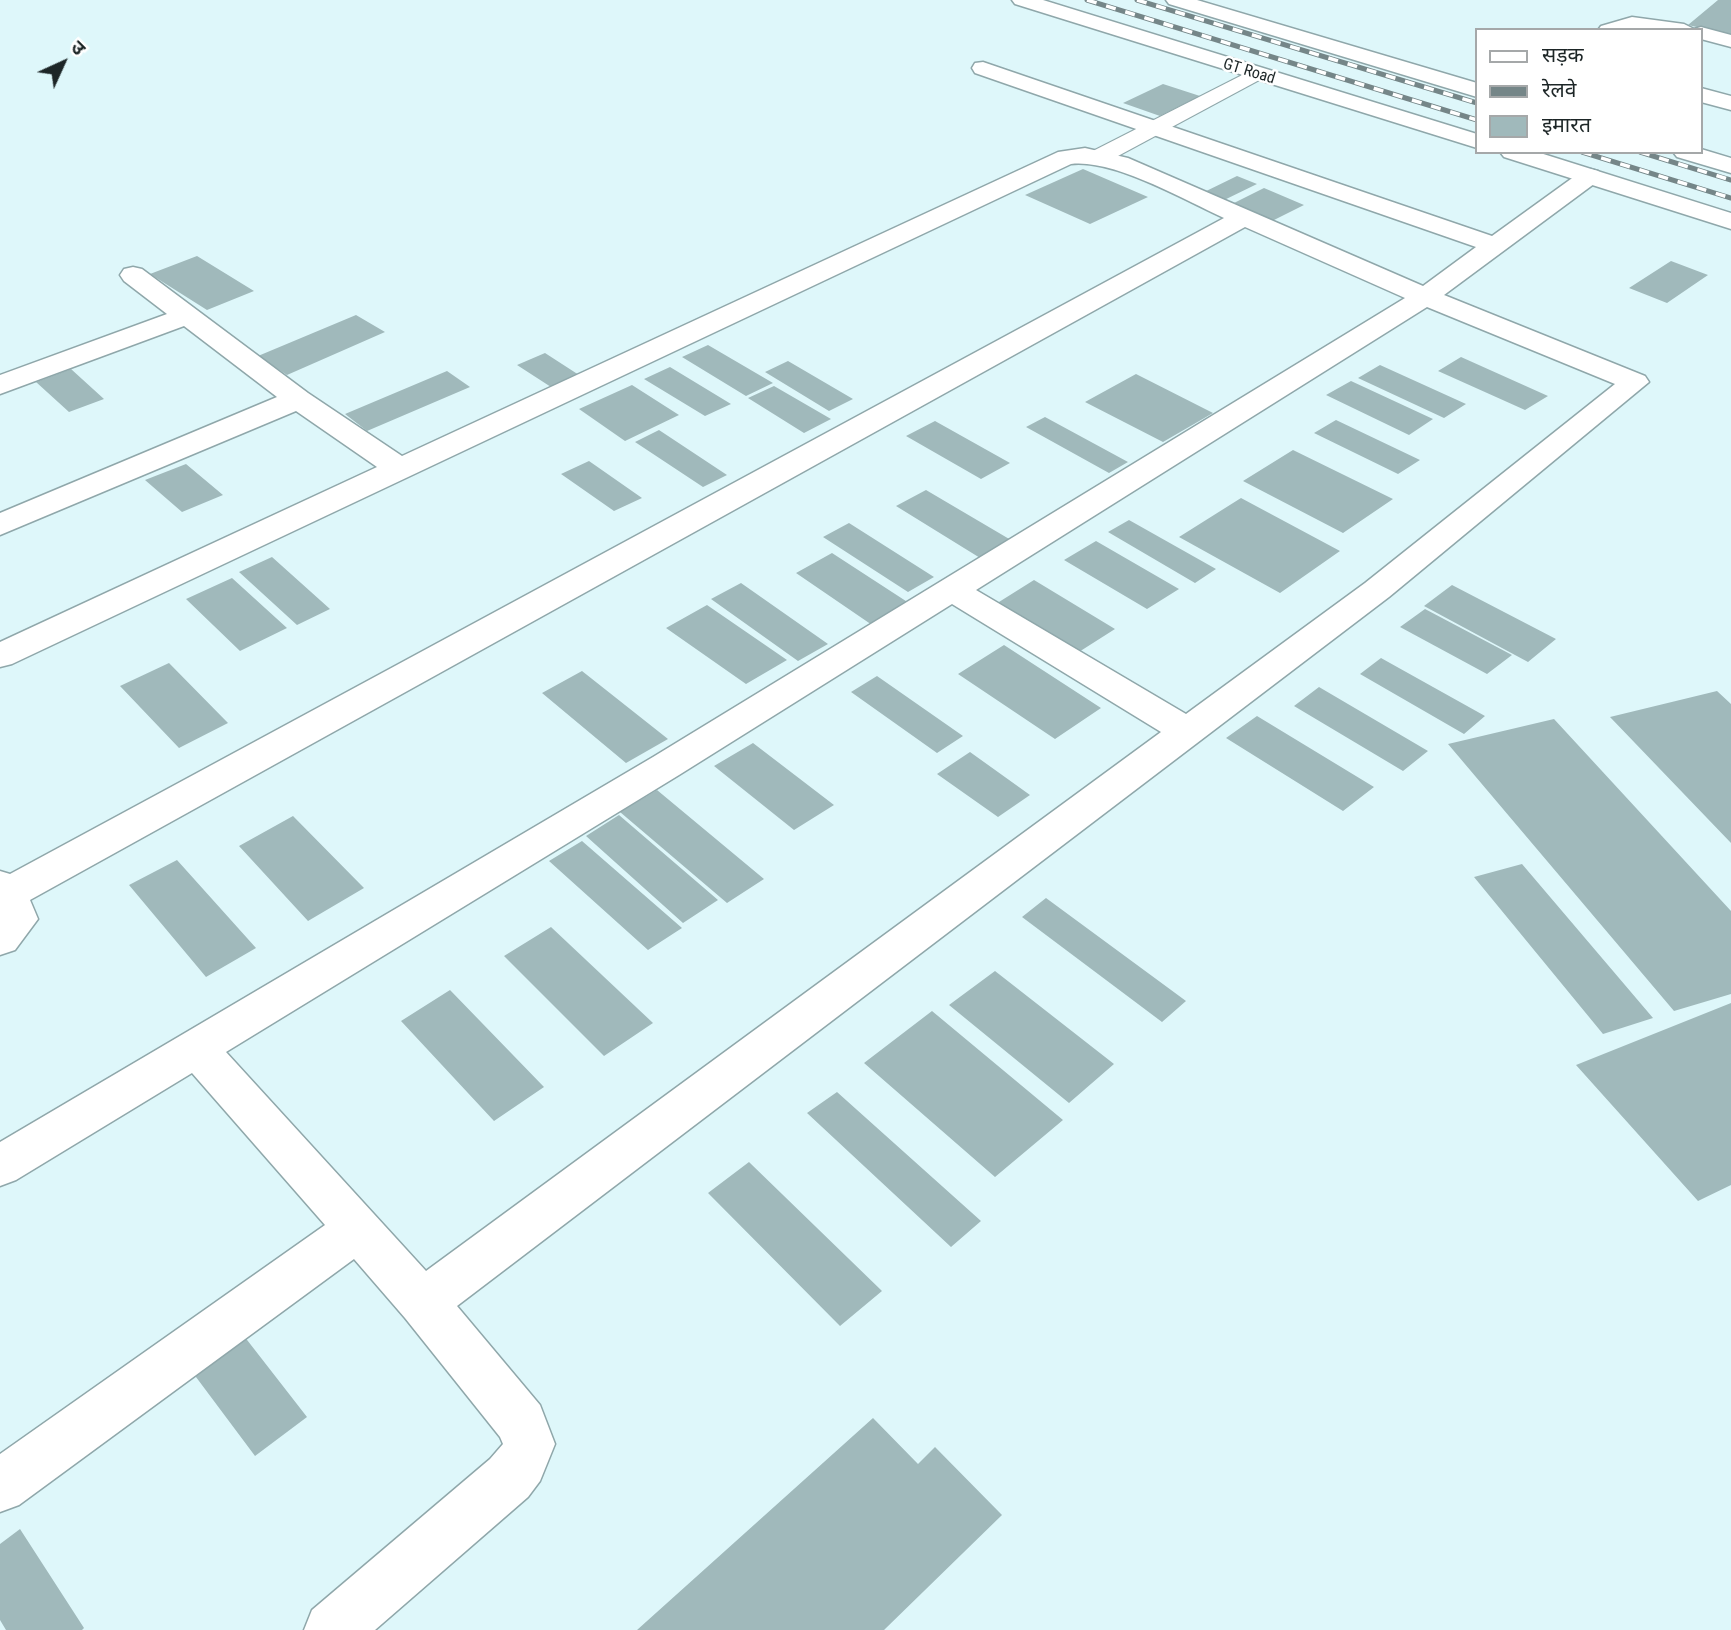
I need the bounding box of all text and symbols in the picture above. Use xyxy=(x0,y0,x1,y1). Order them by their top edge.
north arrow xyxy=(28,28,98,98)
legend xyxy=(1476,28,1703,154)
text: उ xyxy=(66,36,90,60)
text: सड़क xyxy=(1542,43,1584,67)
street label: GT Road xyxy=(1221,55,1277,89)
text: रेलवे xyxy=(1542,78,1577,102)
text: इमारत xyxy=(1542,113,1591,137)

